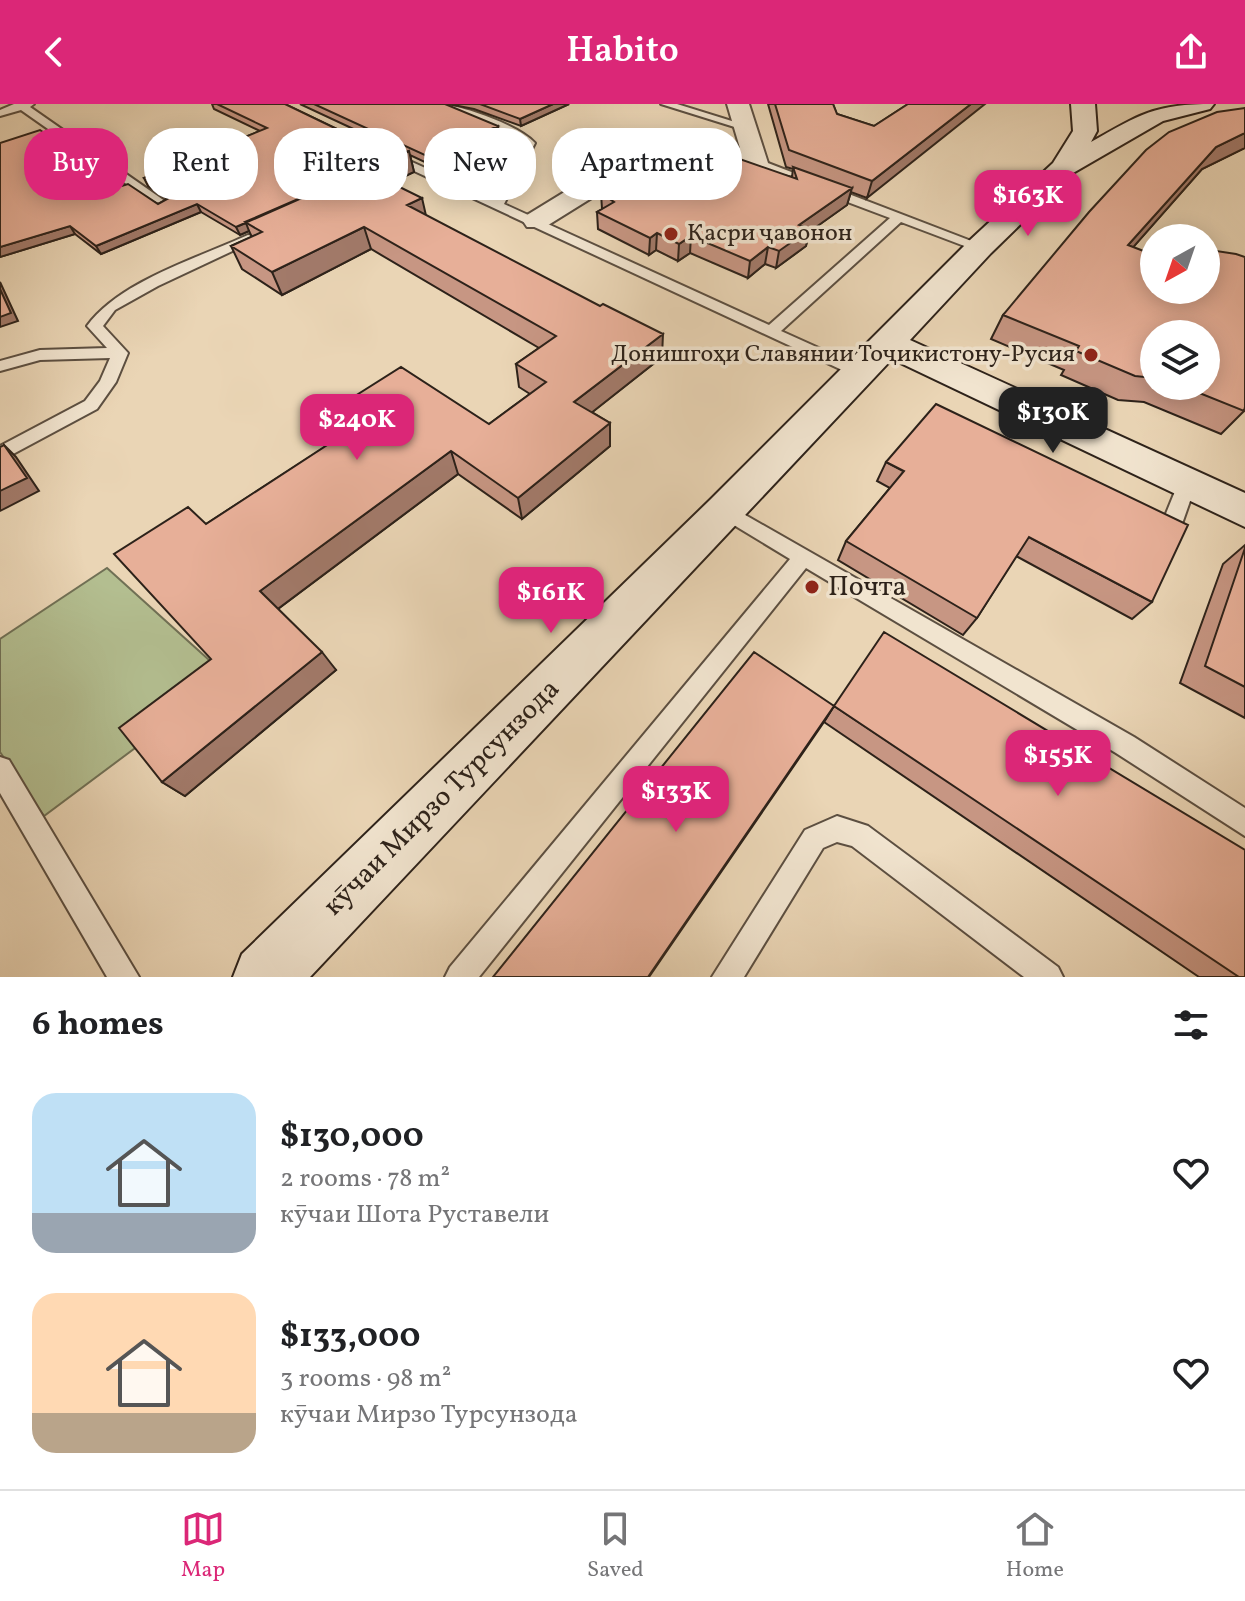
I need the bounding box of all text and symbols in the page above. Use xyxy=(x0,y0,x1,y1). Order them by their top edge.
text: Habito xyxy=(566,27,679,77)
icon: back xyxy=(32,30,76,74)
icon: share xyxy=(1169,30,1213,74)
chip: Buy xyxy=(24,128,128,200)
chip: Rent xyxy=(144,128,258,200)
chip: Filters xyxy=(274,128,408,200)
chip: New xyxy=(424,128,536,200)
chip: Apartment xyxy=(552,128,742,200)
pin: $163K xyxy=(972,170,1084,238)
text: $163K xyxy=(992,178,1064,214)
place label: Қасри ҷавонон xyxy=(687,217,852,251)
north arrow xyxy=(1140,224,1220,304)
map controls xyxy=(1140,224,1220,400)
marker: Қасри ҷавонон xyxy=(662,225,680,243)
button: layers xyxy=(1140,320,1220,400)
place label: Донишгоҳи Славянии Тоҷикистону-Русия xyxy=(611,338,1075,372)
marker: Донишгоҳи Славянии Тоҷикистону-Русия xyxy=(1082,346,1100,364)
pin: $130K xyxy=(997,387,1109,455)
pin: $240K xyxy=(301,394,413,462)
text: $130K xyxy=(1017,395,1089,431)
text: $240K xyxy=(318,402,396,438)
pin: $161K xyxy=(495,567,607,635)
place label: Почта xyxy=(828,568,907,607)
text: $161K xyxy=(517,575,585,611)
marker: Почта xyxy=(803,578,821,596)
street label: кӯчаи Мирзо Турсунзода xyxy=(315,671,569,925)
pin: $155K xyxy=(1002,730,1114,798)
text: $155K xyxy=(1024,738,1092,774)
pin: $133K xyxy=(620,766,732,834)
text: $133K xyxy=(641,774,711,810)
text: 6 homes xyxy=(32,1002,164,1049)
icon: filters xyxy=(1169,1003,1213,1047)
text: $130,000 xyxy=(280,1114,424,1161)
icon: home xyxy=(96,1125,192,1221)
icon: heart xyxy=(1169,1151,1213,1195)
text: 2 rooms · 78 m² xyxy=(280,1161,450,1197)
text: кӯчаи Шота Руставели xyxy=(280,1197,549,1233)
text: $133,000 xyxy=(280,1314,421,1361)
icon: home xyxy=(96,1325,192,1421)
icon: heart xyxy=(1169,1351,1213,1395)
text: 3 rooms · 98 m² xyxy=(280,1361,451,1397)
text: кӯчаи Мирзо Турсунзода xyxy=(280,1397,578,1433)
tab: Map xyxy=(181,1507,225,1586)
tab: Saved xyxy=(587,1507,644,1586)
tab: Home xyxy=(1006,1507,1064,1586)

